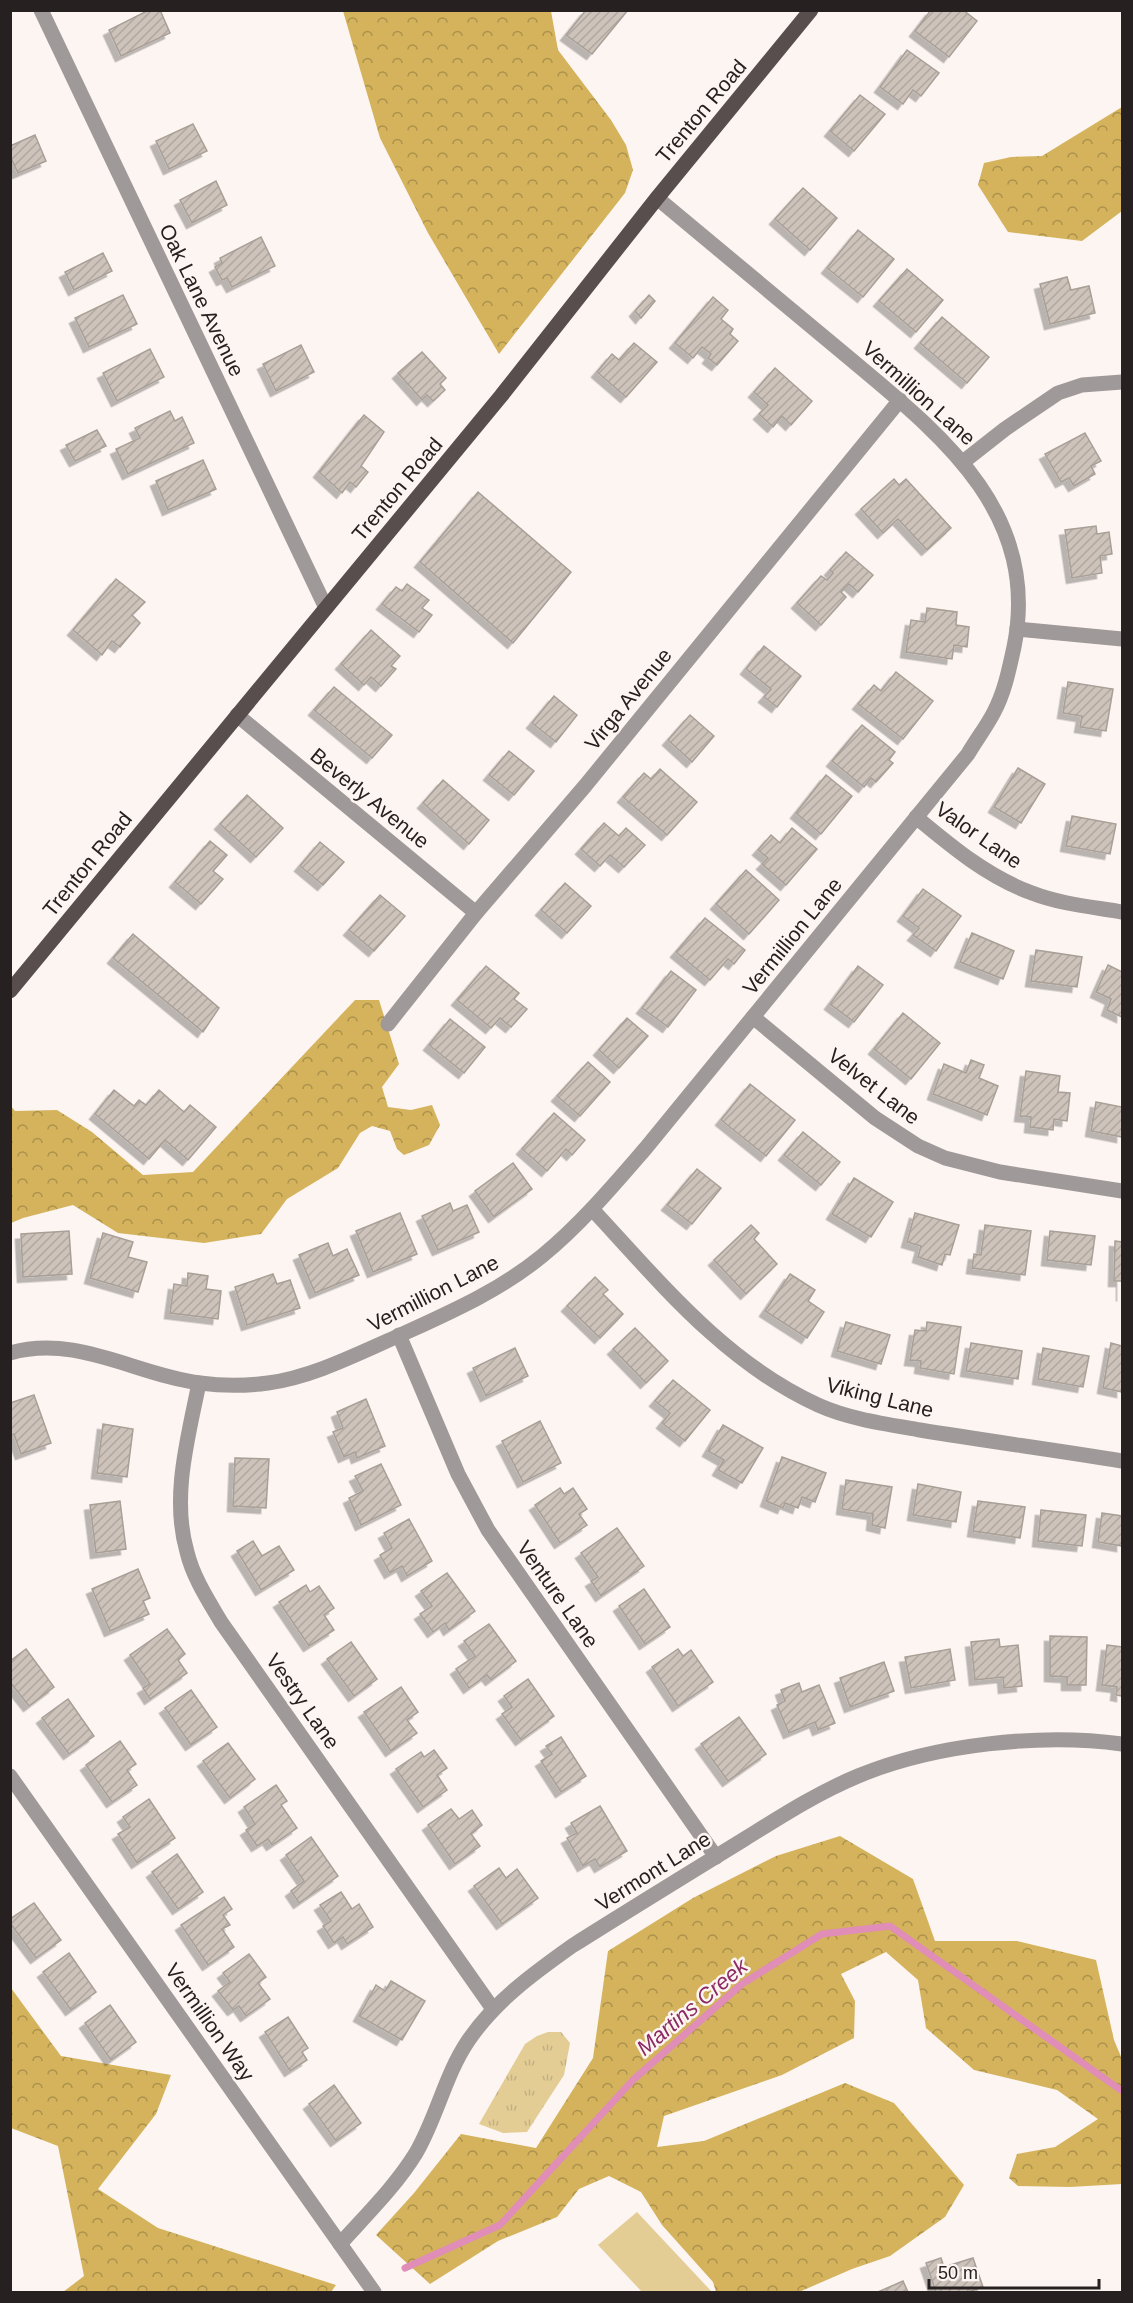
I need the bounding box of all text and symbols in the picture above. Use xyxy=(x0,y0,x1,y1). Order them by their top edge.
street label: Trenton Road xyxy=(651,55,751,167)
street label: Oak Lane Avenue xyxy=(155,220,249,380)
street label: Vermillion Lane xyxy=(858,336,980,450)
street label: Trenton Road xyxy=(347,433,447,545)
street label: Virga Avenue xyxy=(580,644,676,754)
street label: Beverly Avenue xyxy=(306,743,434,853)
street label: Valor Lane xyxy=(931,797,1027,873)
street label: Trenton Road xyxy=(38,807,136,921)
street label: Vermillion Lane xyxy=(738,873,846,999)
street label: Velvet Lane xyxy=(824,1043,924,1129)
street label: Vermillion Lane xyxy=(364,1250,502,1336)
street label: Viking Lane xyxy=(824,1373,936,1421)
street label: Venture Lane xyxy=(513,1536,603,1652)
street label: Vestry Lane xyxy=(262,1649,344,1753)
street label: Vermont Lane xyxy=(591,1827,715,1915)
water label: Martins Creek xyxy=(632,1953,753,2061)
street label: Vermillion Way xyxy=(161,1959,259,2086)
scale bar xyxy=(929,2252,1098,2290)
text: 50 m xyxy=(938,2263,978,2283)

